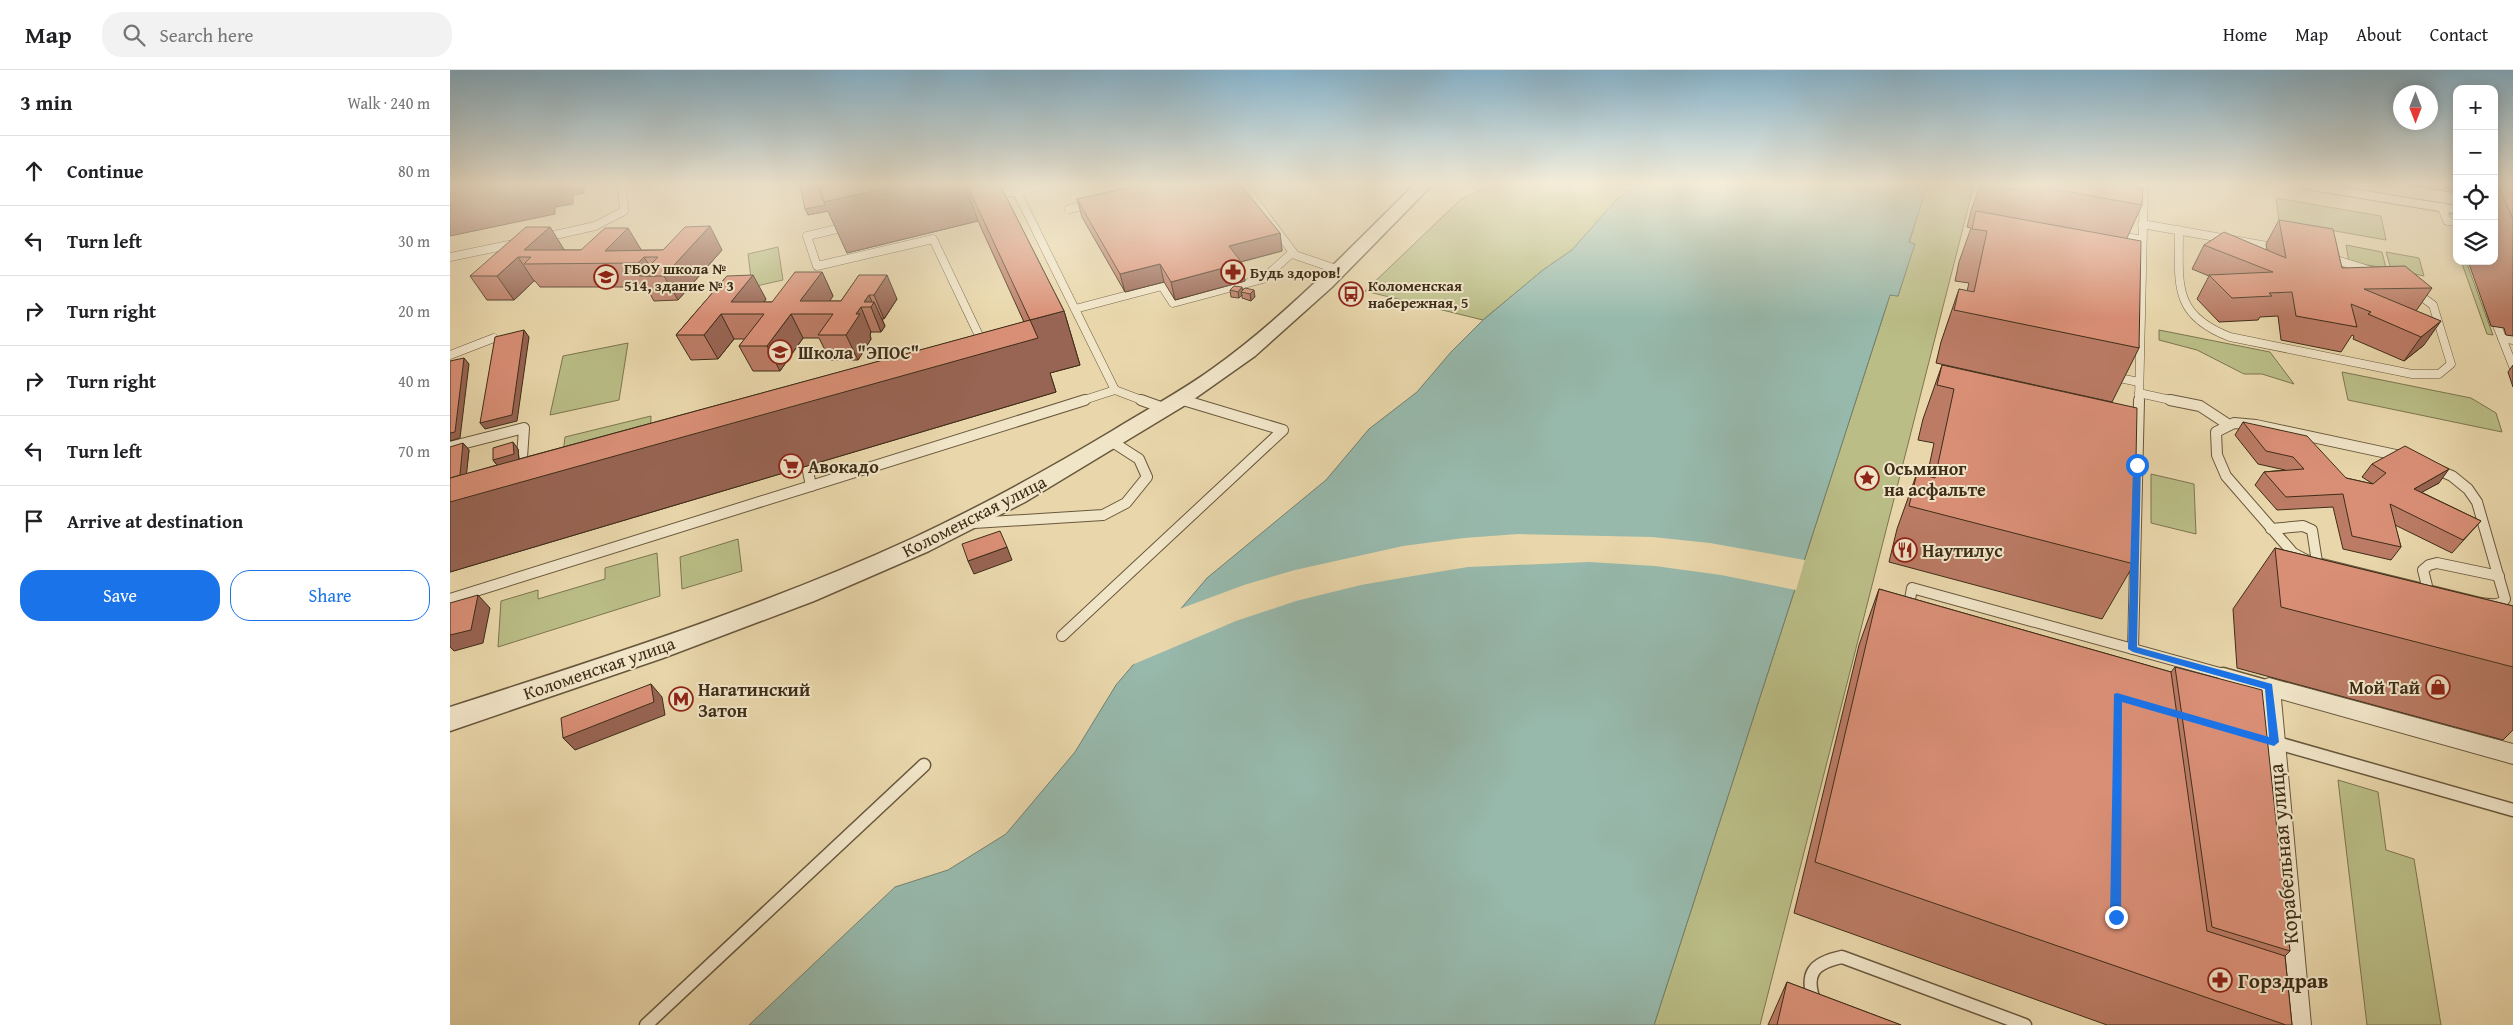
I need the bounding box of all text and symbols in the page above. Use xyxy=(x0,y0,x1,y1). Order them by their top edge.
search box xyxy=(102,12,452,57)
text: Map xyxy=(25,17,72,52)
icon: search xyxy=(120,21,148,49)
text: Search here xyxy=(160,21,253,49)
text: Home xyxy=(2223,21,2267,48)
text: Map xyxy=(2295,21,2328,48)
text: About xyxy=(2356,21,2402,48)
text: Contact xyxy=(2430,21,2488,48)
north arrow xyxy=(2393,85,2438,130)
map controls xyxy=(2453,85,2498,265)
button: + xyxy=(2453,85,2498,130)
text: 3 min xyxy=(20,87,72,118)
text: Walk · 240 m xyxy=(347,91,430,115)
button: − xyxy=(2453,130,2498,175)
icon: ahead xyxy=(20,157,48,185)
text: Continue xyxy=(67,157,144,185)
text: 80 m xyxy=(398,159,430,183)
button: locate xyxy=(2453,175,2498,220)
button: layers xyxy=(2453,220,2498,265)
icon: left xyxy=(20,227,48,255)
text: Turn left xyxy=(67,227,142,255)
text: 30 m xyxy=(398,229,430,253)
place label: ГБОУ школа № 514, здание № 3 xyxy=(624,258,734,296)
pharmacy icon: Будь здоров! xyxy=(1220,259,1246,285)
place label: Будь здоров! xyxy=(1250,262,1341,283)
school or university icon: ГБОУ школа № 514, здание № 3 xyxy=(593,264,619,290)
place label: Коломенская набережная, 5 xyxy=(1368,275,1468,313)
bus stop icon: Коломенская набережная, 5 xyxy=(1338,281,1364,307)
icon: right xyxy=(20,297,48,325)
text: Turn right xyxy=(67,297,156,325)
text: 20 m xyxy=(398,299,430,323)
school or university icon: Школа "ЭПОС" xyxy=(767,339,793,365)
place label: Школа "ЭПОС" xyxy=(798,339,919,366)
icon: right xyxy=(20,367,48,395)
text: Turn right xyxy=(67,367,156,395)
text: 40 m xyxy=(398,369,430,393)
icon: left xyxy=(20,437,48,465)
text: Turn left xyxy=(67,437,142,465)
text: 70 m xyxy=(398,439,430,463)
supermarket icon: Авокадо xyxy=(778,453,804,479)
place label: Авокадо xyxy=(808,453,879,480)
route start xyxy=(2126,454,2149,477)
place label: Осьминог на асфальте xyxy=(1884,455,1986,503)
place icon: Осьминог на асфальте xyxy=(1854,465,1880,491)
street label: Коломенская улица xyxy=(897,468,1051,564)
icon: arrive xyxy=(20,507,48,535)
text: Arrive at destination xyxy=(67,507,243,535)
restaurant icon: Наутилус xyxy=(1892,537,1918,563)
place label: Наутилус xyxy=(1922,537,2002,564)
button: Save xyxy=(20,570,220,621)
button: Share xyxy=(230,570,430,621)
street label: Коломенская улица xyxy=(520,629,679,707)
place label: Мой Тай xyxy=(2349,674,2420,701)
shop icon: Мой Тай xyxy=(2425,674,2451,700)
place label: Нагатинский Затон xyxy=(698,676,810,724)
metro station icon: Нагатинский Затон xyxy=(668,686,694,712)
street label: Корабельная улица xyxy=(2260,762,2306,946)
route end xyxy=(2105,906,2128,929)
place label: Горздрав xyxy=(2238,965,2329,996)
pharmacy icon: Горздрав xyxy=(2207,967,2233,993)

